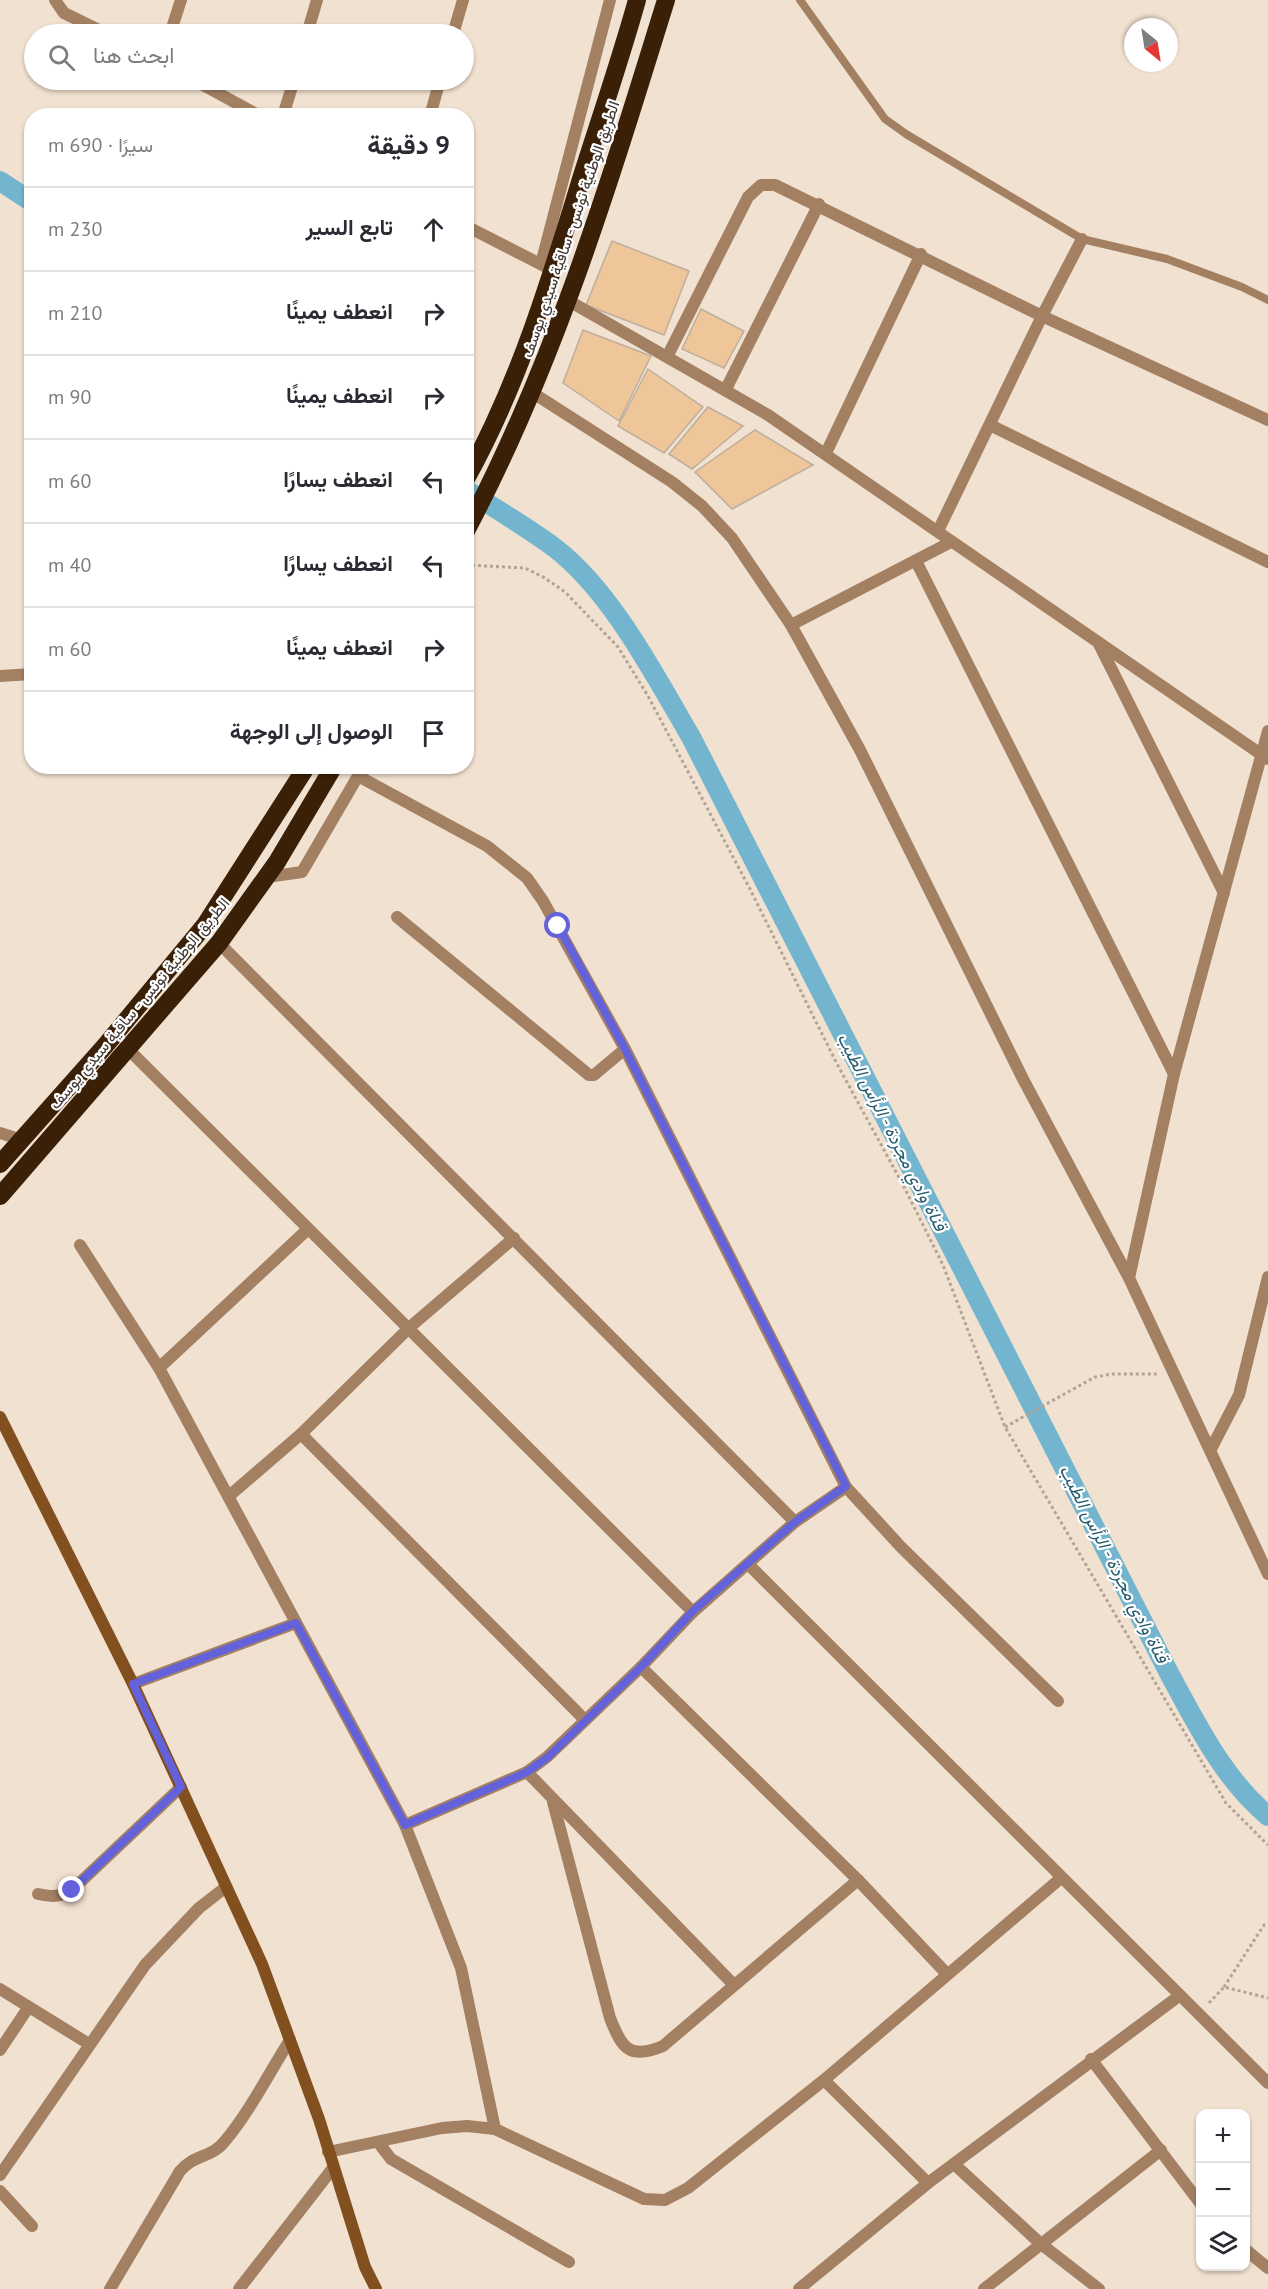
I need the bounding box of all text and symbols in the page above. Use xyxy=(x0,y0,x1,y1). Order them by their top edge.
north arrow xyxy=(1124,18,1178,72)
search box xyxy=(24,24,474,90)
icon: search xyxy=(45,41,78,74)
text: ابحث هنا xyxy=(93,41,174,69)
street label: الطريق الوطنية تونس - ساقية سيدي يوسف xyxy=(517,98,627,361)
text: 9 دقيقة xyxy=(367,128,450,161)
text: سيرًا · 690 m xyxy=(48,132,153,158)
text: تابع السير xyxy=(305,213,393,241)
icon: ahead xyxy=(417,213,450,246)
text: 230 m xyxy=(48,216,102,242)
text: انعطف يمينًا xyxy=(286,297,393,325)
icon: right xyxy=(417,297,450,330)
text: 210 m xyxy=(48,300,102,326)
text: انعطف يمينًا xyxy=(286,381,393,409)
icon: right xyxy=(417,381,450,414)
text: 90 m xyxy=(48,384,91,410)
text: انعطف يسارًا xyxy=(283,465,393,493)
icon: left xyxy=(417,465,450,498)
text: 60 m xyxy=(48,468,91,494)
text: انعطف يسارًا xyxy=(283,549,393,577)
icon: left xyxy=(417,549,450,582)
text: 40 m xyxy=(48,552,91,578)
text: انعطف يمينًا xyxy=(286,633,393,661)
icon: right xyxy=(417,633,450,666)
text: 60 m xyxy=(48,636,91,662)
text: الوصول إلى الوجهة xyxy=(230,717,393,745)
icon: arrive xyxy=(417,717,450,750)
street label: الطريق الوطنية تونس - ساقية سيدي يوسف xyxy=(45,893,237,1115)
route start xyxy=(544,912,570,938)
water label: قناة وادي مجردة - الرأس الطيب xyxy=(829,1029,953,1238)
water label: قناة وادي مجردة - الرأس الطيب xyxy=(1051,1461,1175,1670)
route end xyxy=(58,1876,84,1902)
map controls xyxy=(1196,2109,1250,2271)
button: + xyxy=(1196,2109,1250,2163)
button: − xyxy=(1196,2163,1250,2217)
button: layers xyxy=(1196,2217,1250,2271)

